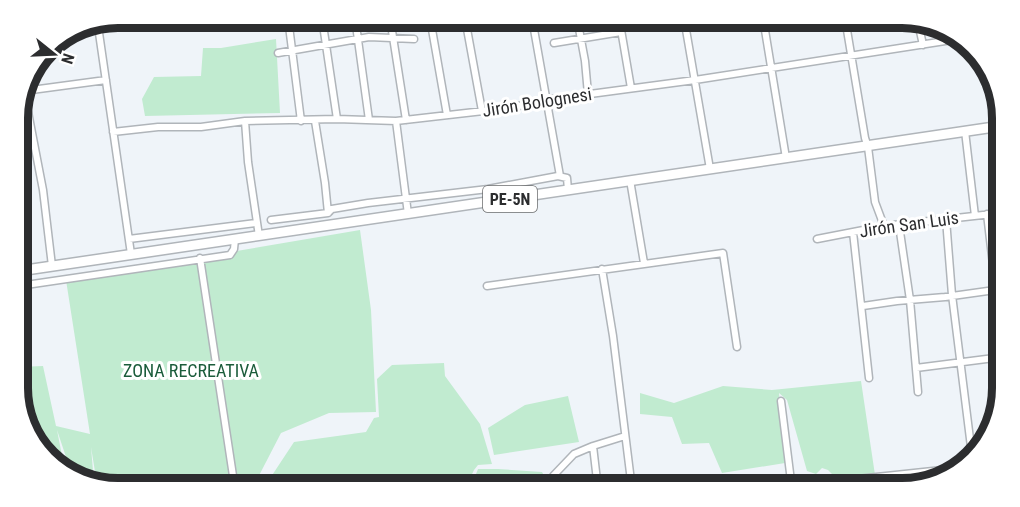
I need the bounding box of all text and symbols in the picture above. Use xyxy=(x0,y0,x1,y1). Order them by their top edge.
north arrow xyxy=(24,24,84,84)
text: N xyxy=(57,51,78,66)
street label: Jirón Bolognesi xyxy=(481,83,593,121)
road number: PE-5N xyxy=(483,186,537,212)
street label: Jirón San Luis xyxy=(858,207,960,241)
park label: ZONA RECREATIVA xyxy=(123,360,260,381)

